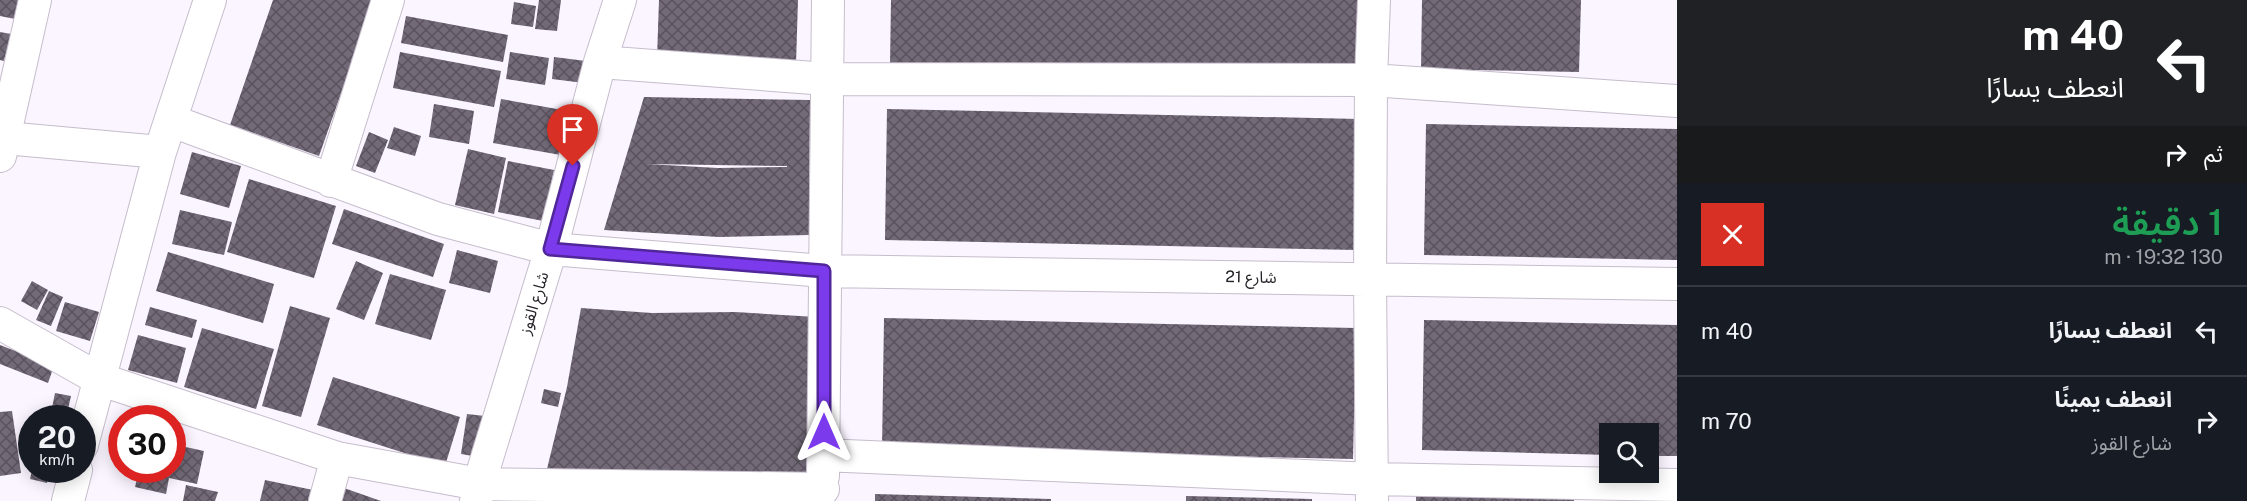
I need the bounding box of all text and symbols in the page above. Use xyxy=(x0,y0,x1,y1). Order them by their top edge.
text: 40 m xyxy=(2022,10,2124,59)
icon: left xyxy=(2145,24,2223,102)
text: انعطف يسارًا xyxy=(1986,71,2124,103)
pin xyxy=(547,104,598,166)
icon: arrive xyxy=(556,113,589,146)
icon: right xyxy=(2159,138,2192,171)
text: ثم xyxy=(2204,141,2223,167)
text: 1 دقيقة xyxy=(2112,201,2223,243)
button: close xyxy=(1701,203,1764,266)
text: 130 m · 19:32 xyxy=(2104,245,2223,269)
street label: شارع 21 xyxy=(1225,267,1277,290)
street label: شارع القوز xyxy=(515,269,555,338)
icon: left xyxy=(2190,315,2223,348)
text: انعطف يسارًا xyxy=(2049,317,2172,343)
text: 40 m xyxy=(1701,318,1753,344)
text: انعطف يمينًا xyxy=(2055,386,2172,412)
position arrow xyxy=(792,400,856,464)
speed limit sign: 30 xyxy=(108,405,186,483)
icon: right xyxy=(2190,405,2223,438)
text: 70 m xyxy=(1701,408,1752,434)
text: 20 xyxy=(38,419,76,455)
map controls xyxy=(1599,423,1659,483)
button: search xyxy=(1599,423,1659,483)
text: شارع القوز xyxy=(2092,431,2172,455)
text: km/h xyxy=(39,451,75,468)

